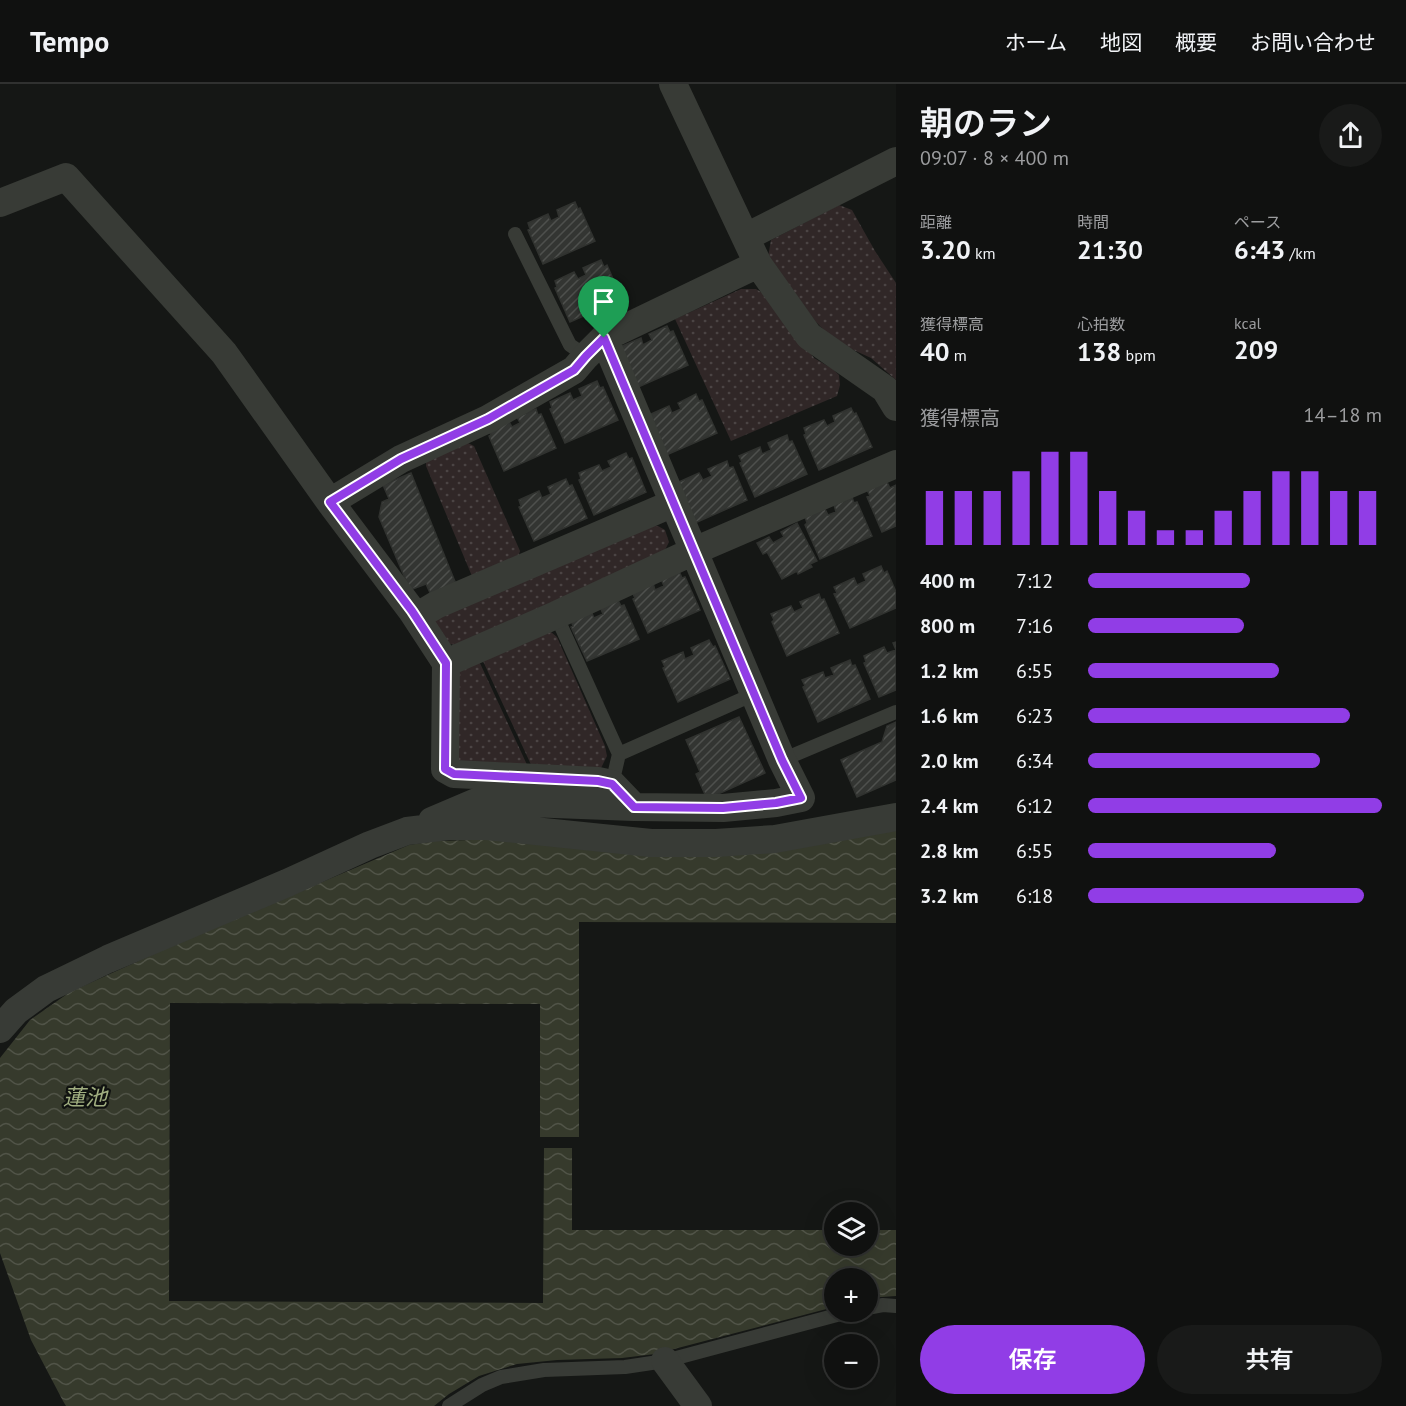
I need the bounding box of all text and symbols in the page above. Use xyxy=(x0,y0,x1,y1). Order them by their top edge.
text: Tempo xyxy=(30,23,109,60)
text: ホーム xyxy=(1005,29,1067,56)
text: 地図 xyxy=(1100,29,1142,56)
text: 概要 xyxy=(1175,29,1217,56)
text: お問い合わせ xyxy=(1250,29,1376,56)
text: 朝のラン xyxy=(920,101,1052,144)
button: share xyxy=(1319,104,1382,167)
text: 09:07 · 8 × 400 m xyxy=(920,145,1069,171)
text: 距離 xyxy=(920,212,952,232)
text: 時間 xyxy=(1077,212,1109,232)
text: ペース xyxy=(1234,212,1281,232)
text: 3.20 xyxy=(920,233,971,266)
text: 21:30 xyxy=(1077,233,1143,266)
text: 6:43 xyxy=(1234,233,1285,266)
text: km xyxy=(971,243,996,263)
text: /km xyxy=(1285,243,1316,263)
pin xyxy=(578,276,629,338)
icon: arrive xyxy=(587,285,620,318)
text: kcal xyxy=(1234,313,1261,333)
text: 獲得標高 xyxy=(920,314,984,334)
text: 心拍数 xyxy=(1077,314,1125,334)
text: 209 xyxy=(1234,333,1278,366)
text: 40 xyxy=(920,335,949,368)
text: 138 xyxy=(1077,335,1121,368)
text: m xyxy=(949,345,967,365)
text: bpm xyxy=(1121,345,1156,365)
text: 14–18 m xyxy=(1304,402,1382,428)
text: 獲得標高 xyxy=(920,405,1000,431)
text: 400 m xyxy=(920,568,975,594)
text: 7:12 xyxy=(1016,568,1053,594)
text: 800 m xyxy=(920,613,975,639)
text: 7:16 xyxy=(1016,613,1053,639)
text: 1.2 km xyxy=(920,658,979,684)
text: 6:55 xyxy=(1016,658,1053,684)
text: 1.6 km xyxy=(920,703,979,729)
text: 6:23 xyxy=(1016,703,1053,729)
text: 2.0 km xyxy=(920,748,979,774)
text: 6:34 xyxy=(1016,748,1053,774)
text: 2.4 km xyxy=(920,793,979,819)
text: 6:12 xyxy=(1016,793,1053,819)
text: 2.8 km xyxy=(920,838,979,864)
text: 6:55 xyxy=(1016,838,1053,864)
text: 3.2 km xyxy=(920,883,979,909)
text: 6:18 xyxy=(1016,883,1053,909)
water label: 蓮池 xyxy=(63,1083,109,1111)
map controls xyxy=(824,1202,878,1388)
button: layers xyxy=(824,1202,878,1256)
button: + xyxy=(824,1268,878,1322)
button: 保存 xyxy=(920,1325,1145,1394)
button: 共有 xyxy=(1157,1325,1382,1394)
button: − xyxy=(824,1334,878,1388)

